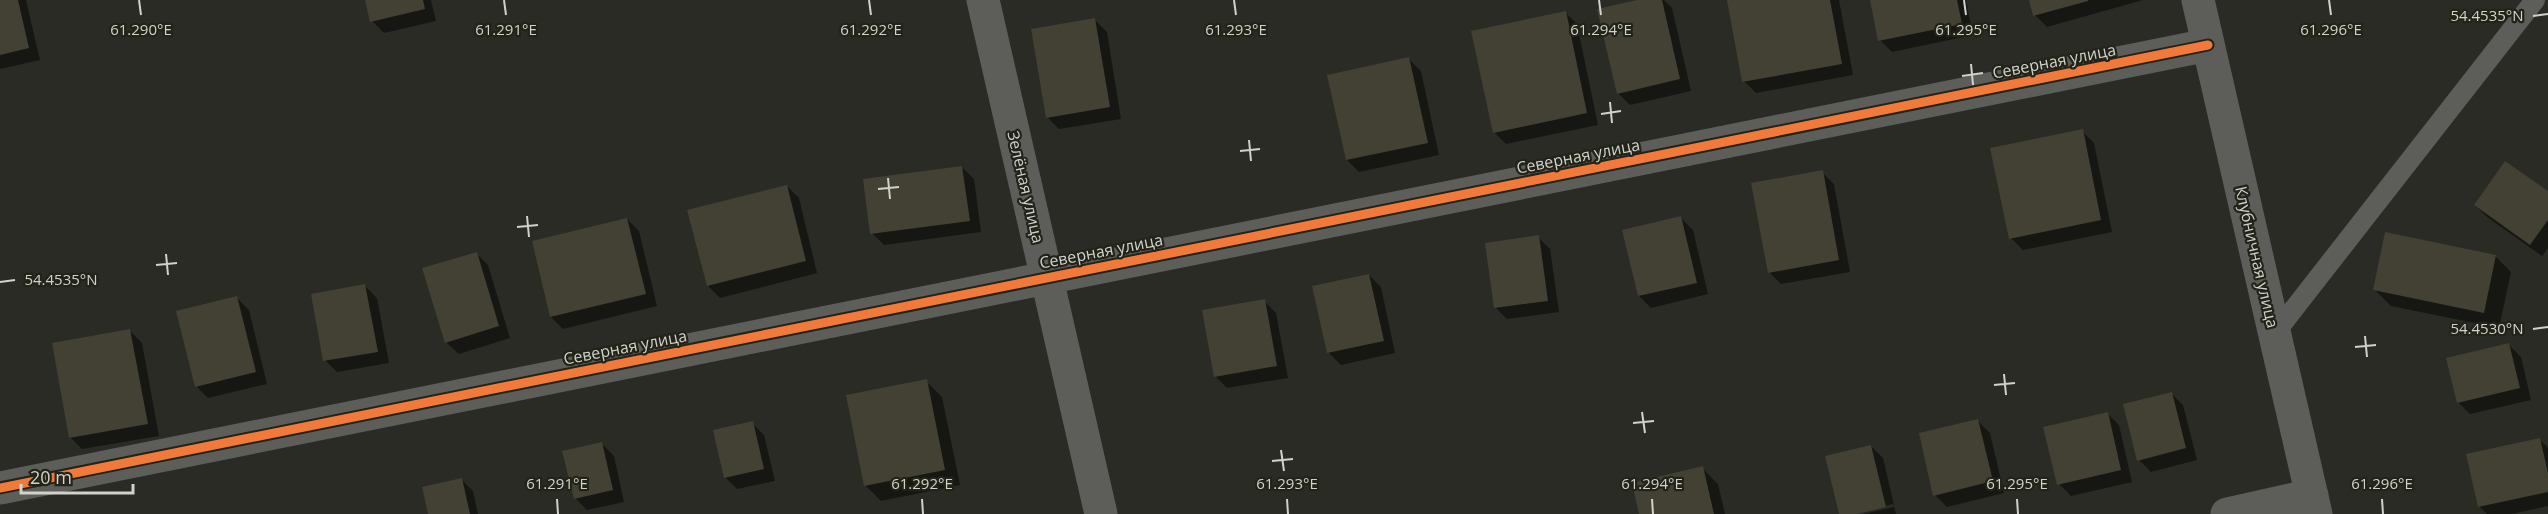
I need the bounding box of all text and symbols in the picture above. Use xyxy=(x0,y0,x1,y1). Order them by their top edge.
text: 54.4535°N xyxy=(2450,5,2524,25)
text: 61.290°E xyxy=(110,19,172,39)
text: 61.291°E xyxy=(475,19,537,39)
text: 61.292°E xyxy=(840,19,902,39)
text: 61.293°E xyxy=(1205,19,1267,39)
text: 61.294°E xyxy=(1570,19,1632,39)
text: 61.295°E xyxy=(1935,19,1997,39)
text: 61.296°E xyxy=(2300,19,2362,39)
street label: Северная улица xyxy=(1990,38,2118,84)
street label: Зелёная улица xyxy=(1002,129,1050,245)
street label: Северная улица xyxy=(1514,133,1642,179)
street label: Клубничная улица xyxy=(2230,184,2284,330)
street label: Северная улица xyxy=(1037,228,1165,274)
text: 54.4535°N xyxy=(24,269,98,289)
text: 54.4530°N xyxy=(2450,318,2524,338)
street label: Северная улица xyxy=(561,324,689,370)
scale bar xyxy=(21,457,134,495)
text: 20 m xyxy=(30,465,72,489)
text: 61.291°E xyxy=(526,473,588,493)
text: 61.292°E xyxy=(891,473,953,493)
text: 61.293°E xyxy=(1256,473,1318,493)
text: 61.294°E xyxy=(1621,473,1683,493)
text: 61.295°E xyxy=(1986,473,2048,493)
text: 61.296°E xyxy=(2351,473,2413,493)

